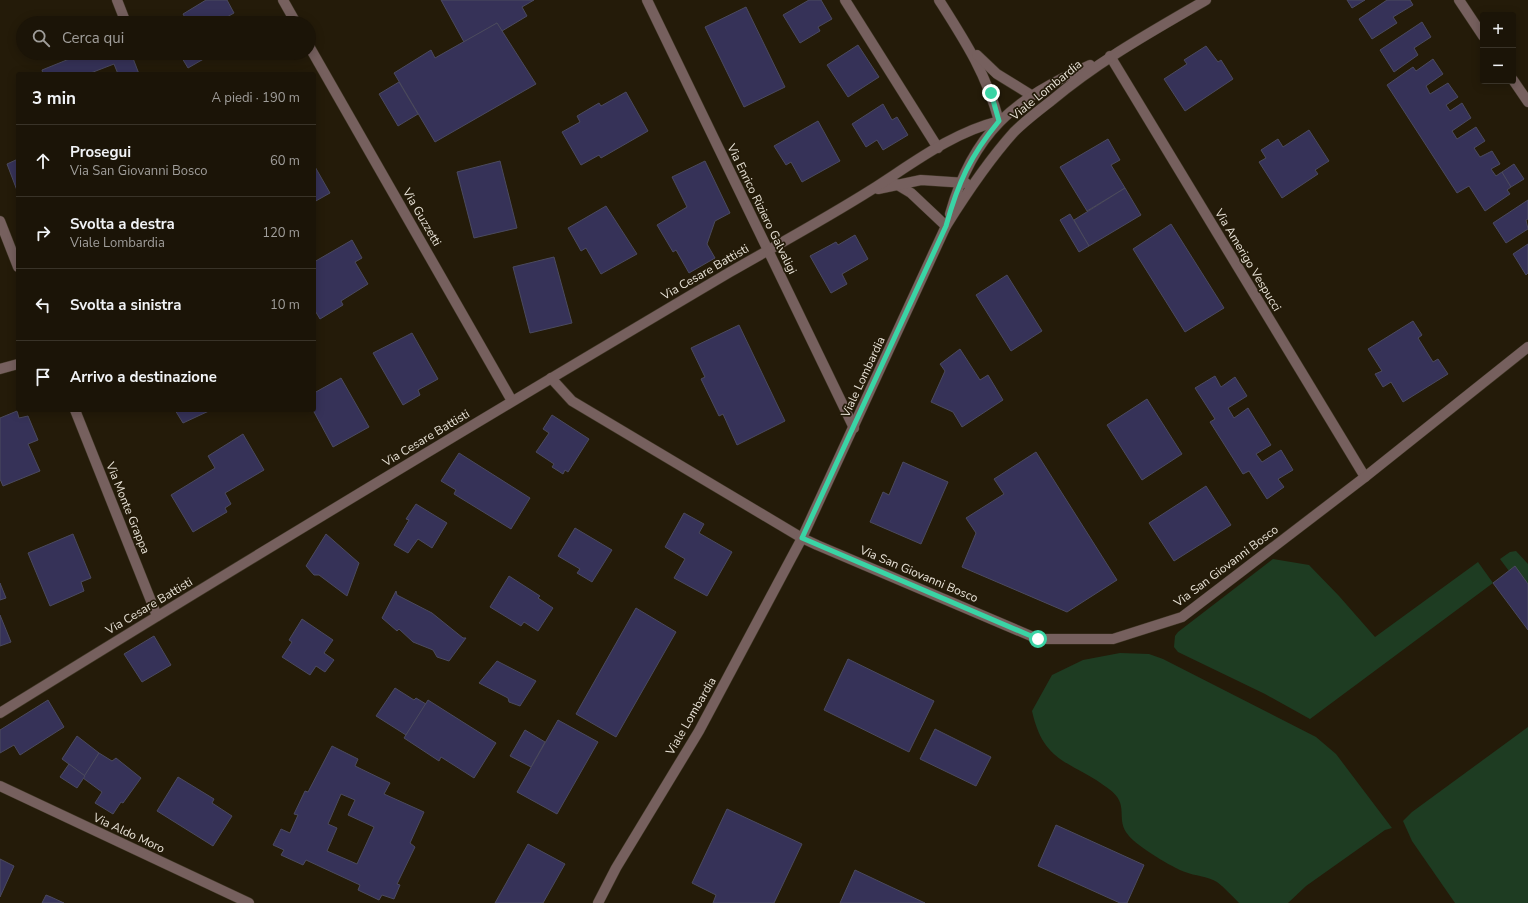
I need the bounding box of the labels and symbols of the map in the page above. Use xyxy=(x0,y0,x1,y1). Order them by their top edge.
street label: Viale Lombardia xyxy=(1006,56,1085,124)
route end xyxy=(982,84,1000,102)
street label: Via Enrico Riziero Galvaligi xyxy=(723,140,801,277)
street label: Via Guzzetti xyxy=(398,184,445,249)
street label: Via Amerigo Vespucci xyxy=(1210,205,1285,314)
street label: Via Cesare Battisti xyxy=(657,240,752,304)
street label: Viale Lombardia xyxy=(837,334,889,421)
street label: Via Cesare Battisti xyxy=(379,406,472,471)
street label: Via Monte Grappa xyxy=(102,459,154,556)
street label: Via San Giovanni Bosco xyxy=(1170,521,1282,611)
street label: Via San Giovanni Bosco xyxy=(857,541,981,606)
street label: Via Cesare Battisti xyxy=(102,574,195,639)
route start xyxy=(1029,630,1047,648)
street label: Viale Lombardia xyxy=(662,674,720,759)
street label: Via Aldo Moro xyxy=(90,809,168,857)

